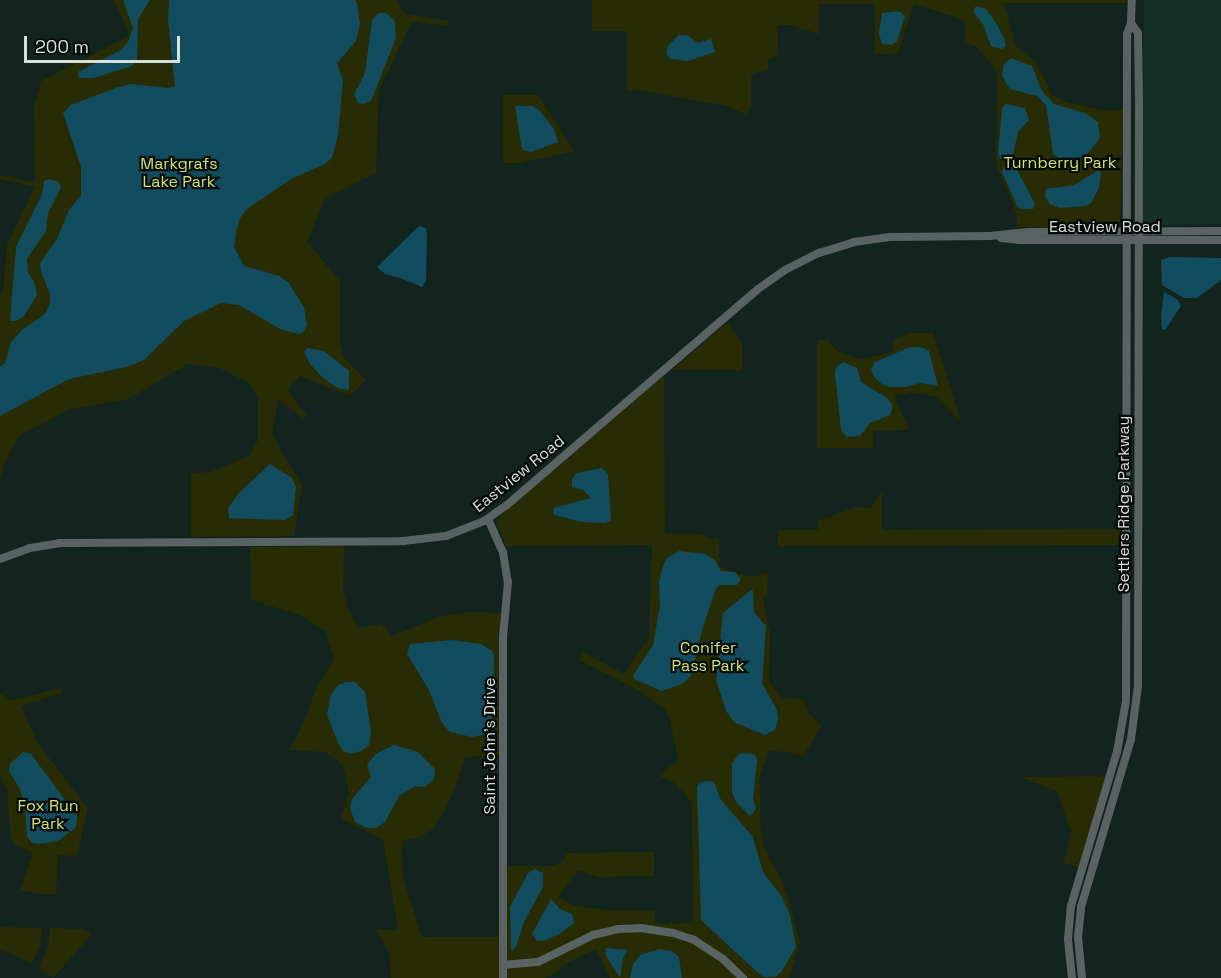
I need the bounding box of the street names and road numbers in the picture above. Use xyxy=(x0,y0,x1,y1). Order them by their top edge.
street label: Eastview Road xyxy=(1049,217,1161,237)
street label: Settlers Ridge Parkway xyxy=(1114,416,1134,592)
street label: Eastview Road xyxy=(470,431,568,517)
street label: Saint John's Drive xyxy=(480,678,500,814)

